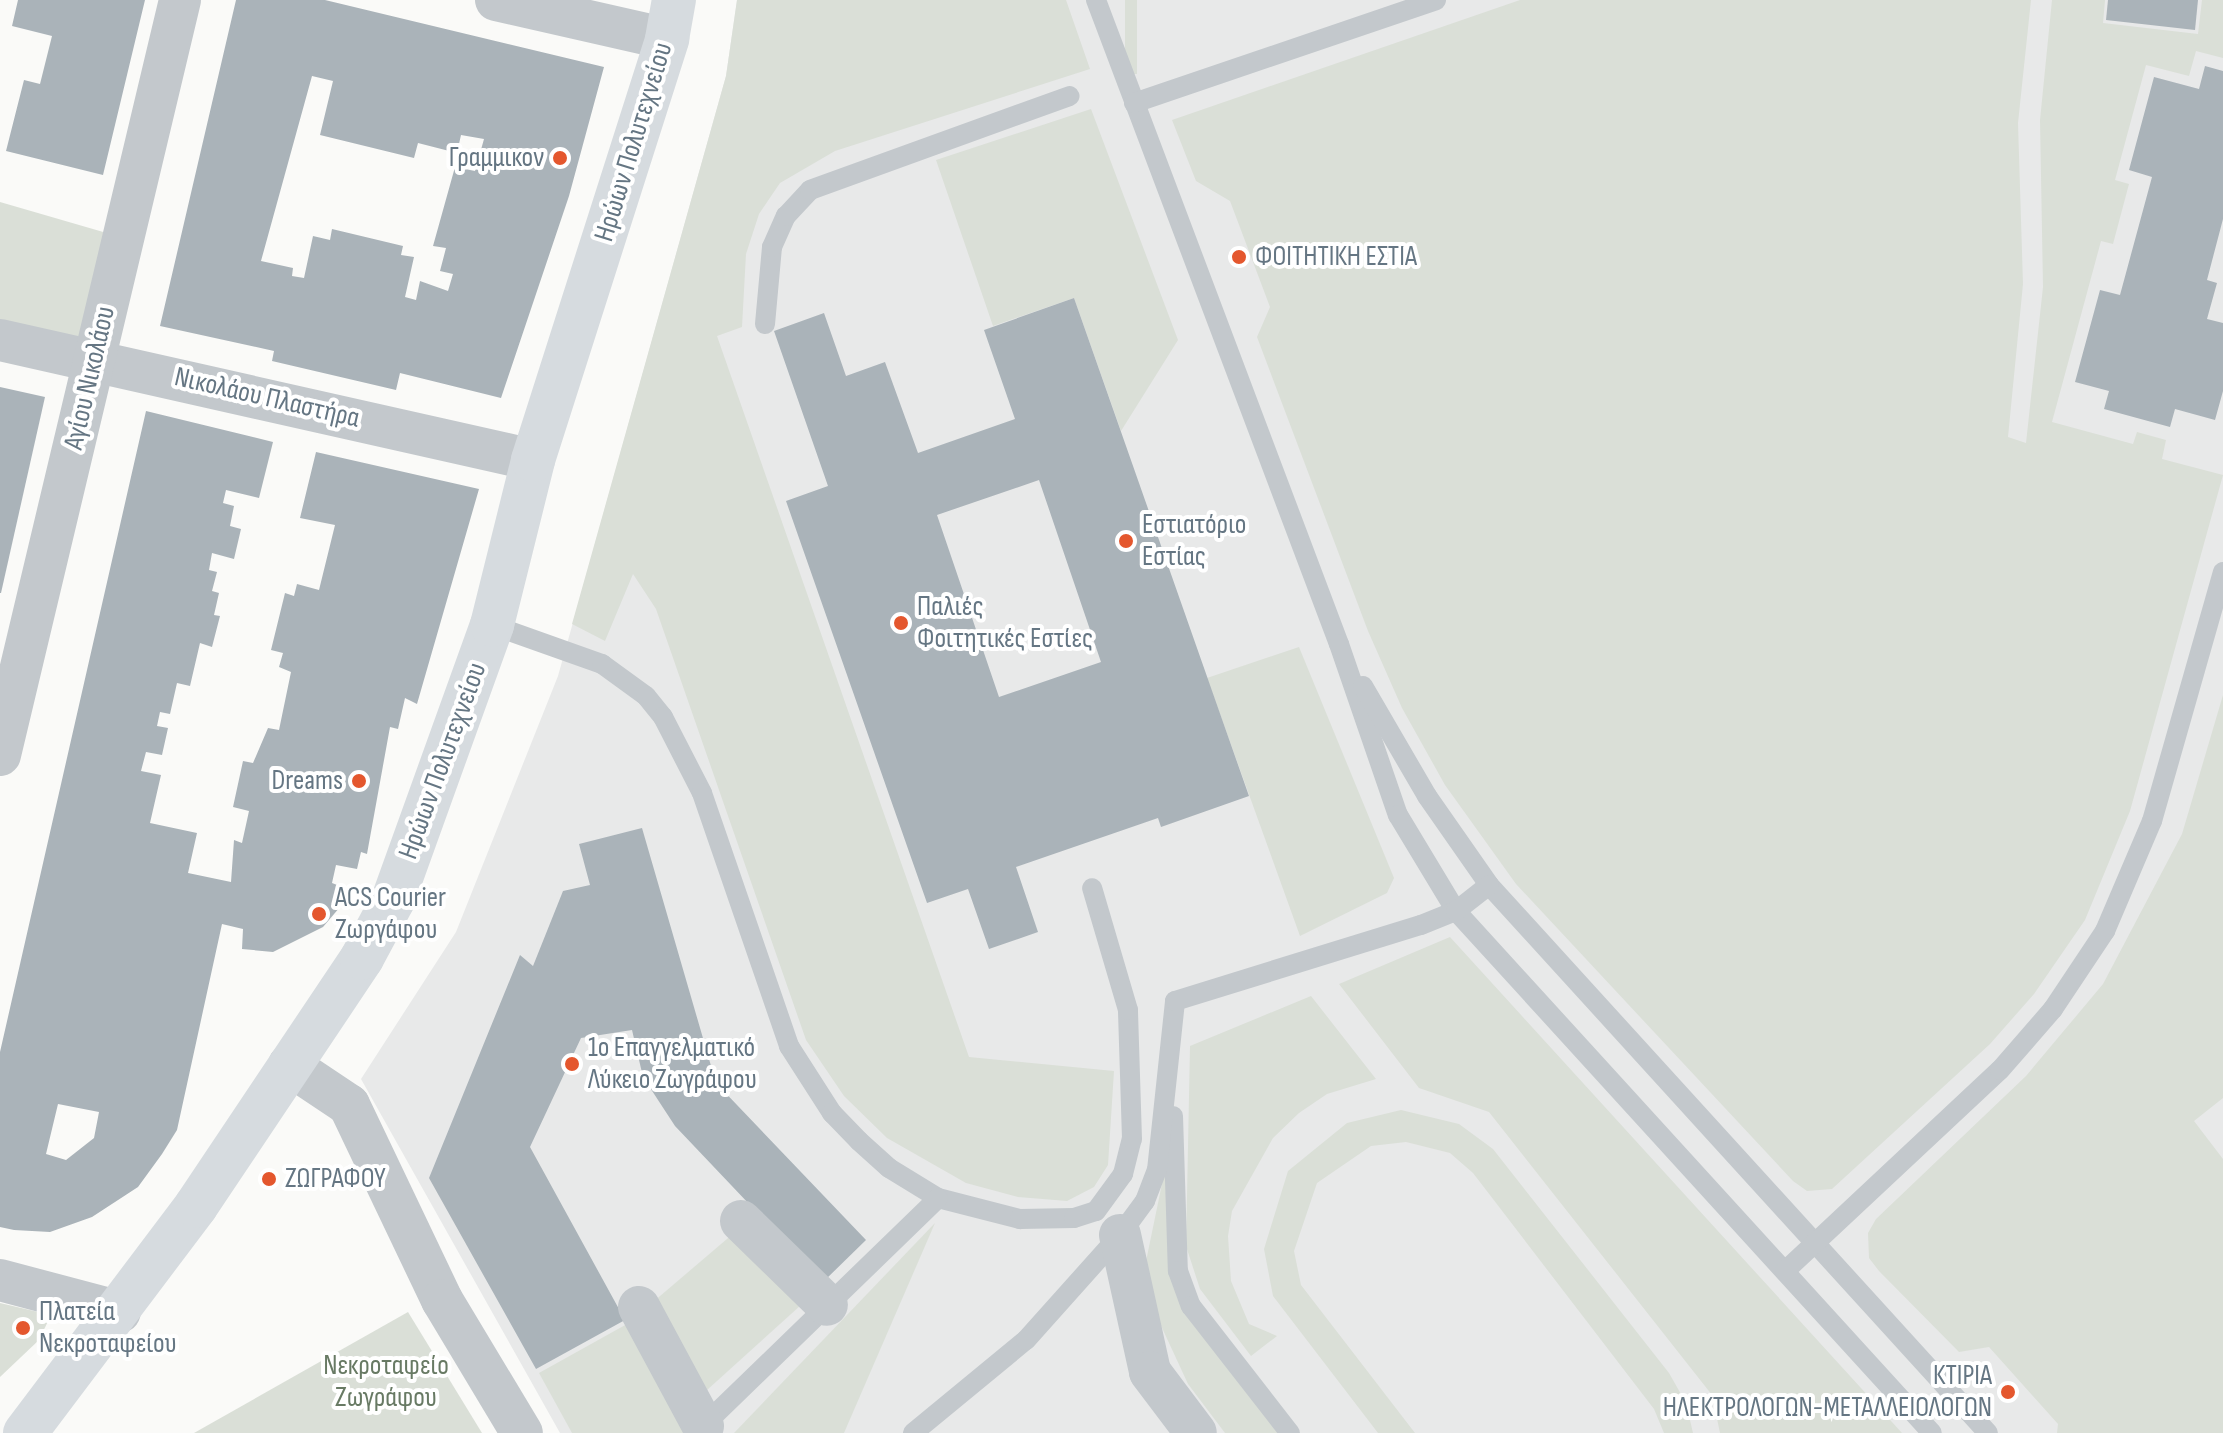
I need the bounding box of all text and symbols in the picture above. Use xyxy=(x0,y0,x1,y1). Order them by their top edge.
street label: Ηρώων Πολυτεχνείου xyxy=(588,38,680,246)
place label: Γραμμικον xyxy=(449,141,544,175)
marker: Γραμμικον xyxy=(551,149,569,167)
place label: ΦΟΙΤΗΤΙΚΗ ΕΣΤΙΑ xyxy=(1255,240,1417,274)
marker: ΦΟΙΤΗΤΙΚΗ ΕΣΤΙΑ xyxy=(1230,248,1248,266)
street label: Αγίου Νικολάου xyxy=(57,303,123,453)
street label: Νικολάου Πλαστήρα xyxy=(171,360,363,436)
place label: Εστιατόριο Εστίας xyxy=(1142,508,1246,574)
marker: Εστιατόριο Εστίας xyxy=(1117,532,1135,550)
place label: Παλιές Φοιτητικές Εστίες xyxy=(917,590,1093,656)
marker: Παλιές Φοιτητικές Εστίες xyxy=(892,614,910,632)
street label: Ηρώων Πολυτεχνείου xyxy=(392,658,494,864)
place label: Dreams xyxy=(272,764,343,798)
marker: Dreams xyxy=(350,772,368,790)
place label: ACS Courier Ζωργάφου xyxy=(335,881,446,947)
marker: ACS Courier Ζωργάφου xyxy=(310,905,328,923)
place label: 1ο Επαγγελματικό Λύκειο Ζωγράφου xyxy=(588,1031,757,1097)
marker: 1ο Επαγγελματικό Λύκειο Ζωγράφου xyxy=(563,1055,581,1073)
place label: ΖΩΓΡΑΦΟΥ xyxy=(285,1162,386,1196)
marker: ΖΩΓΡΑΦΟΥ xyxy=(260,1170,278,1188)
place label: Πλατεία Νεκροταφείου xyxy=(39,1295,177,1361)
marker: Πλατεία Νεκροταφείου xyxy=(14,1319,32,1337)
park label: Νεκροταφείο Ζωγράφου xyxy=(323,1349,449,1415)
place label: ΚΤΙΡΙΑ ΗΛΕΚΤΡΟΛΟΓΩΝ-ΜΕΤΑΛΛΕΙΟΛΟΓΩΝ xyxy=(1663,1359,1992,1425)
marker: ΚΤΙΡΙΑ ΗΛΕΚΤΡΟΛΟΓΩΝ-ΜΕΤΑΛΛΕΙΟΛΟΓΩΝ xyxy=(1999,1383,2017,1401)

